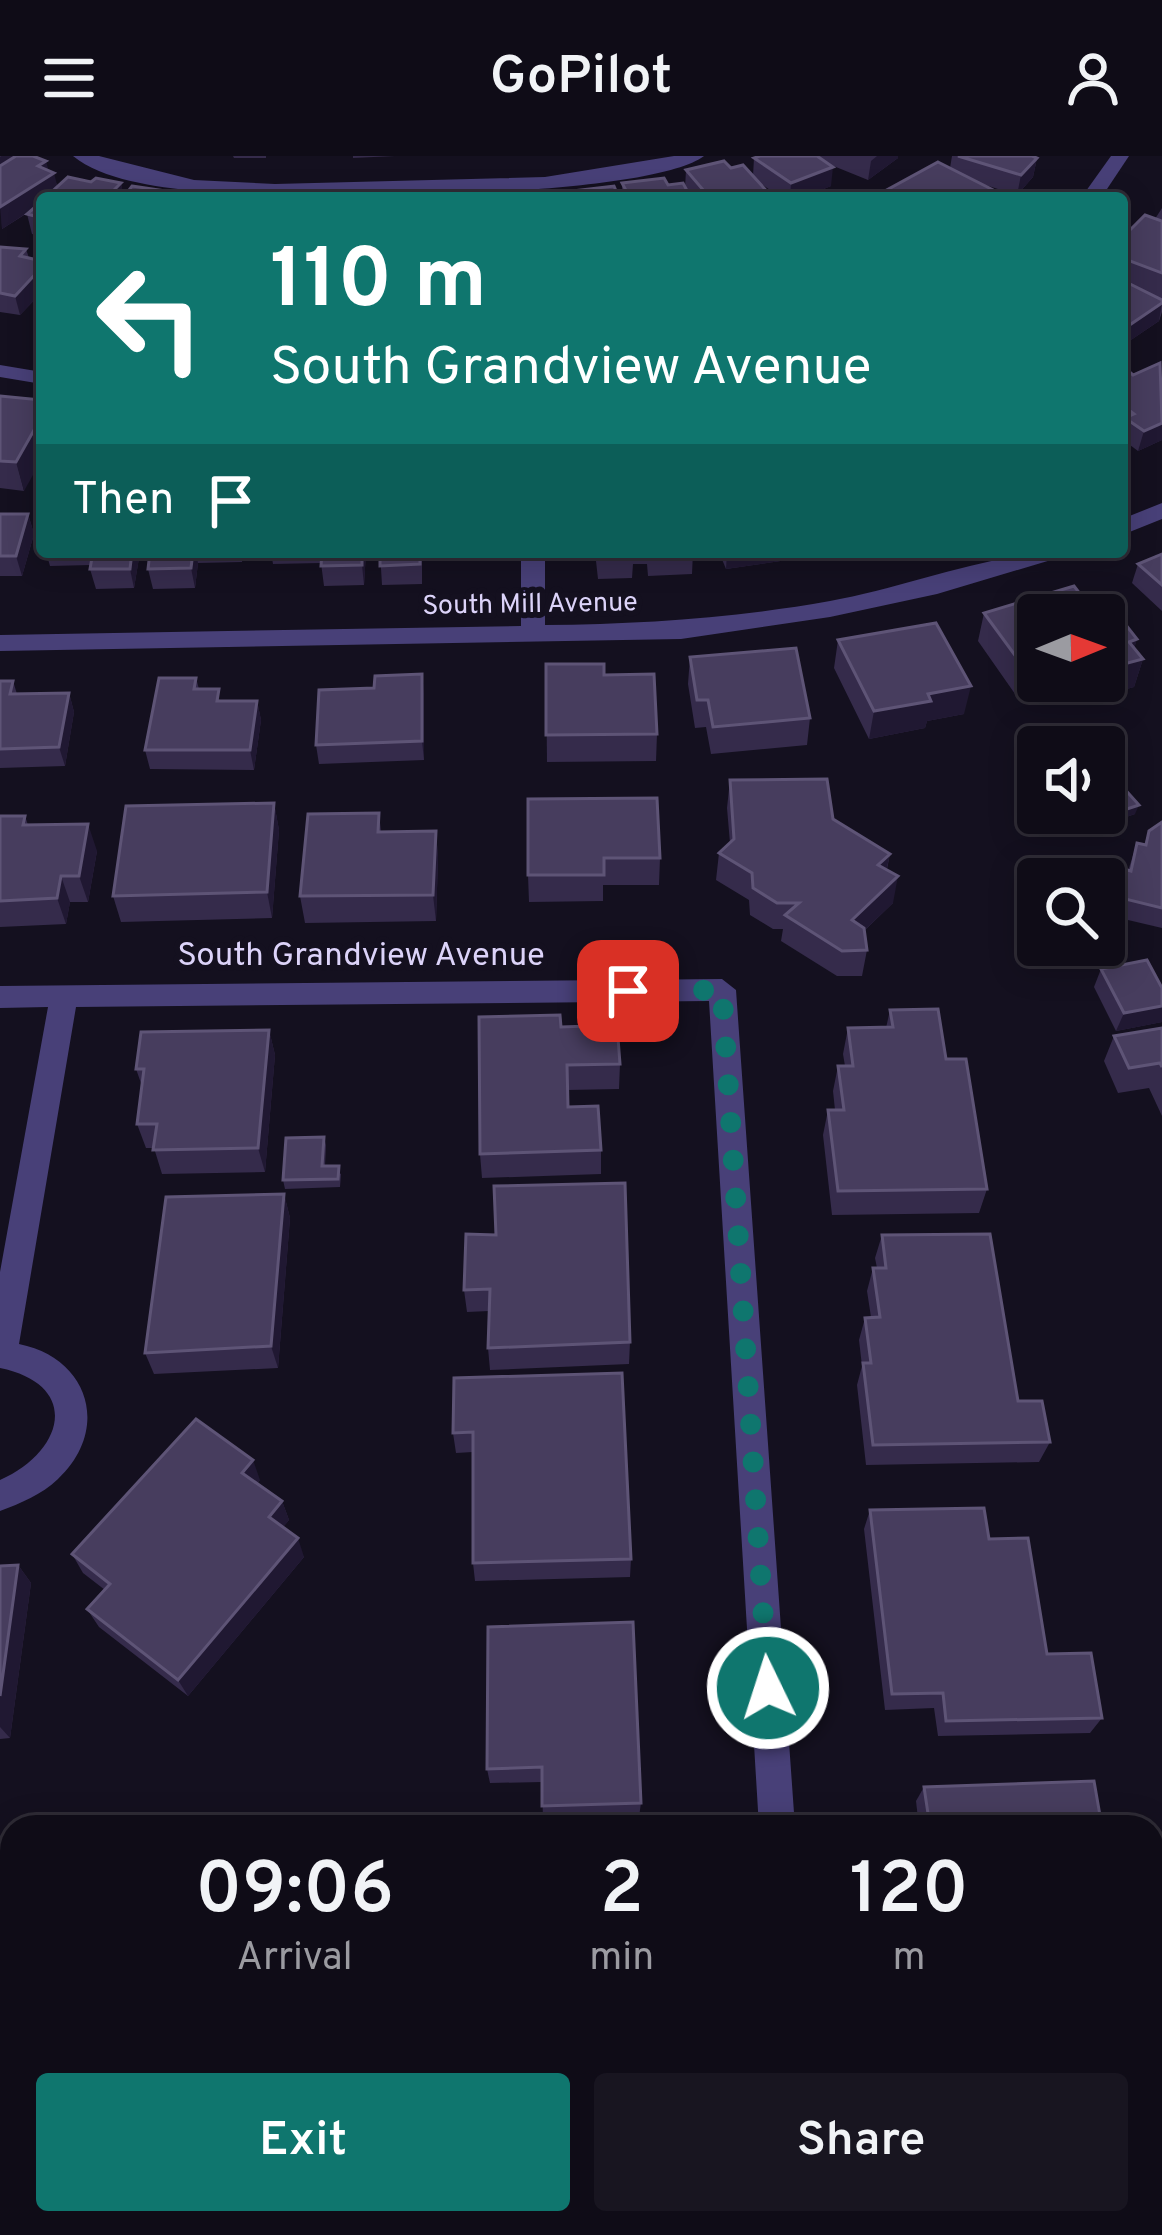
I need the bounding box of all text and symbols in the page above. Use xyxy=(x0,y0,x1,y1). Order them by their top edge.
text: GoPilot xyxy=(490,44,672,113)
icon: menu xyxy=(36,45,102,111)
icon: person xyxy=(1060,45,1126,111)
text: 110 m xyxy=(270,231,487,337)
icon: left xyxy=(72,240,228,396)
text: South Grandview Avenue xyxy=(270,335,872,404)
icon: arrive xyxy=(198,468,264,534)
text: Then xyxy=(72,473,174,530)
street label: South Mill Avenue xyxy=(422,586,638,624)
north arrow xyxy=(1017,594,1125,702)
map controls xyxy=(1017,594,1125,966)
button: sound xyxy=(1017,726,1125,834)
button: search xyxy=(1017,858,1125,966)
street label: South Grandview Avenue xyxy=(177,936,545,978)
pin xyxy=(577,940,679,1042)
icon: arrive xyxy=(595,958,661,1024)
position arrow xyxy=(705,1625,831,1751)
text: 09:06 xyxy=(195,1847,394,1939)
text: 2 xyxy=(600,1847,644,1939)
text: 120 xyxy=(850,1847,969,1939)
text: Arrival xyxy=(237,1935,353,1984)
text: min xyxy=(589,1935,654,1984)
text: m xyxy=(893,1935,926,1984)
button: Exit xyxy=(36,2073,570,2211)
button: Share xyxy=(594,2073,1128,2211)

